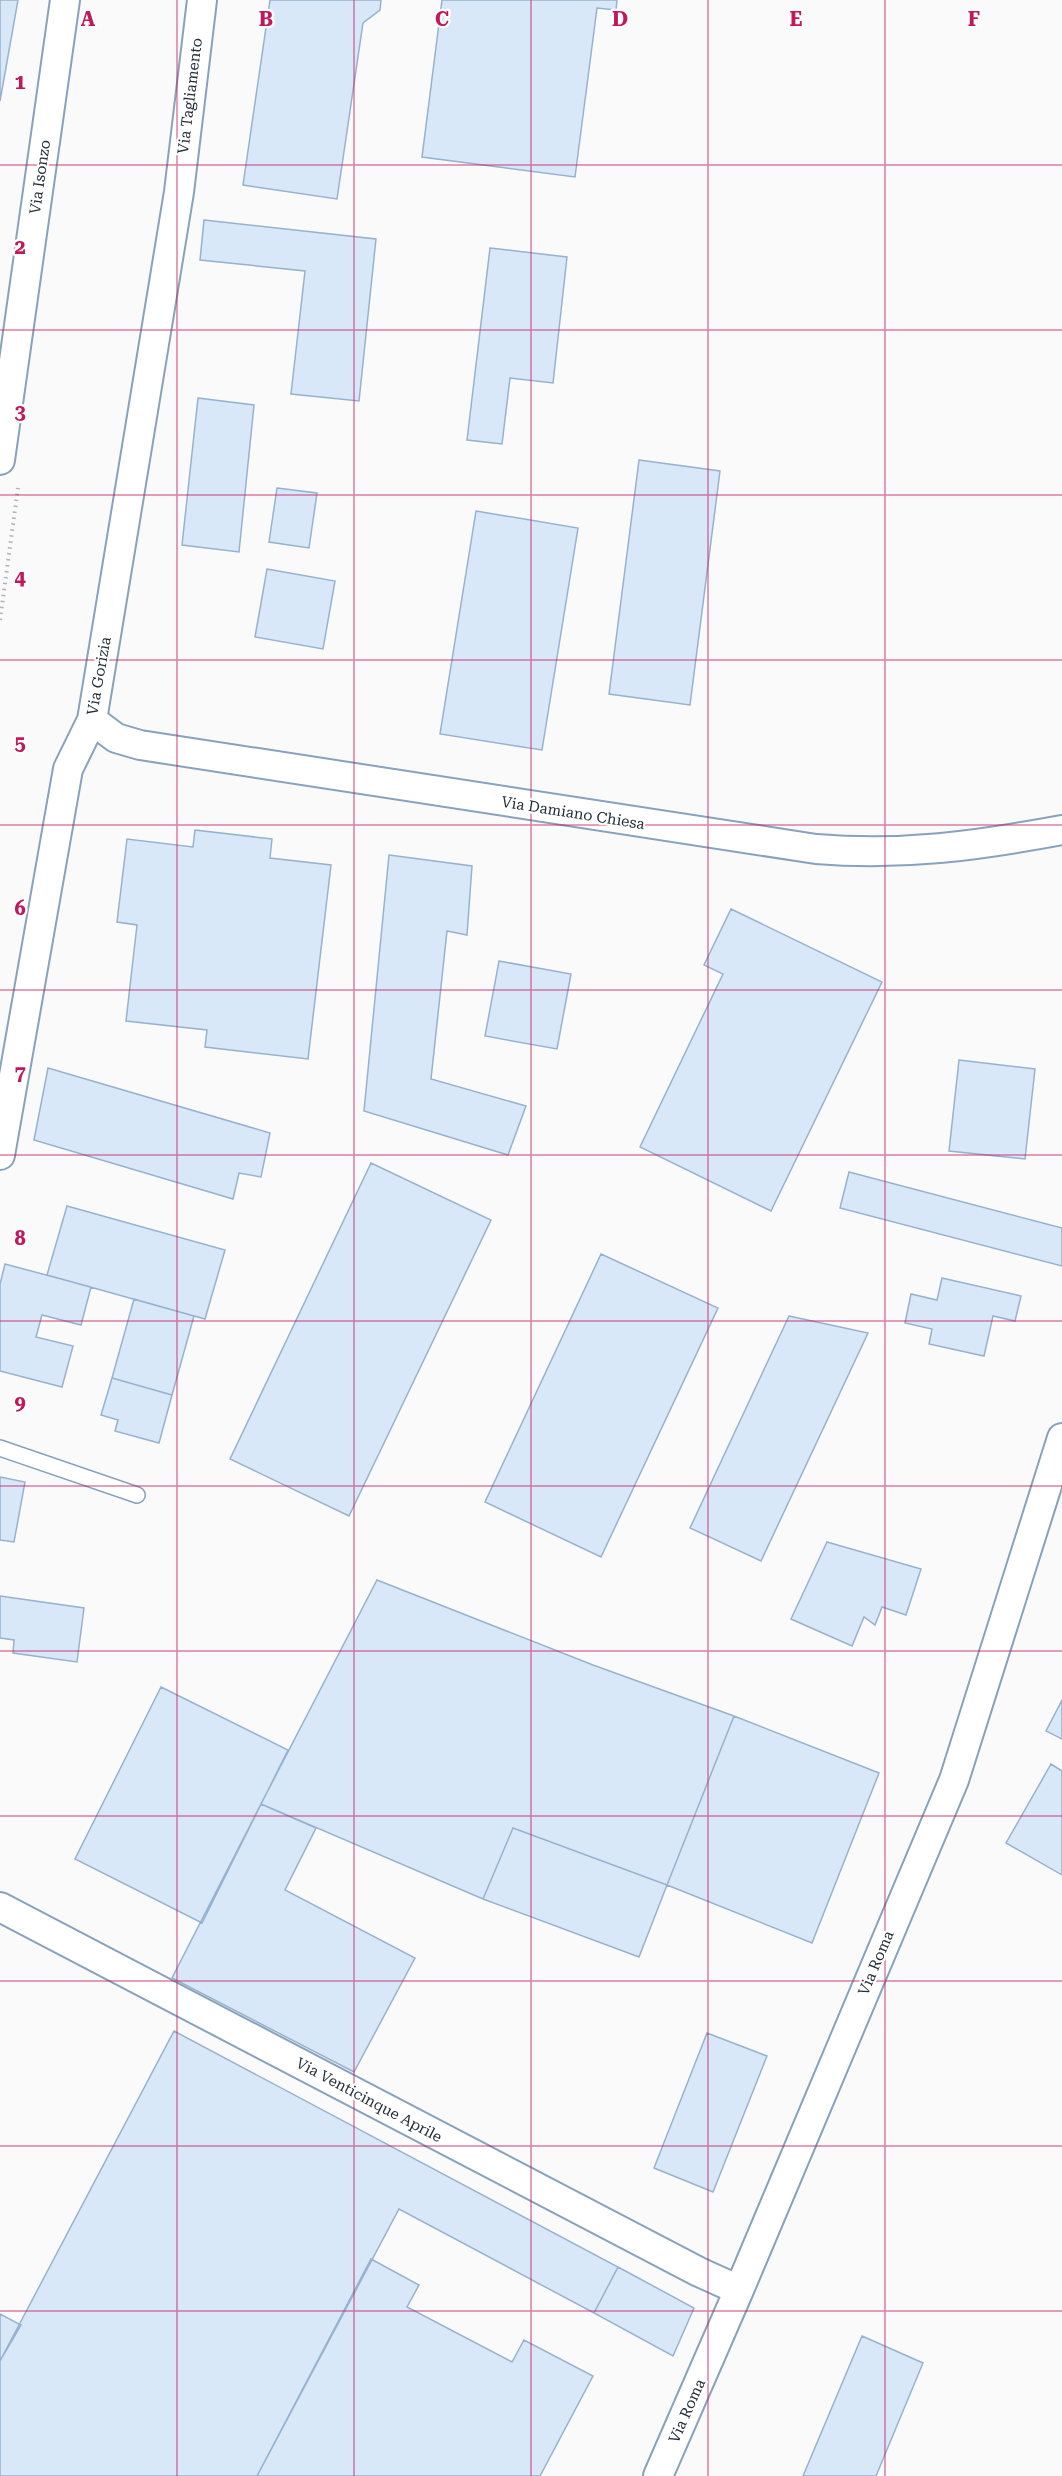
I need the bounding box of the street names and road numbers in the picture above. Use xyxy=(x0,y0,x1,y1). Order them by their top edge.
street label: Via Tagliamento xyxy=(174,37,206,155)
street label: Via Isonzo xyxy=(26,139,54,215)
street label: Via Gorizia xyxy=(83,635,115,717)
street label: Via Damiano Chiesa xyxy=(500,793,646,833)
street label: Via Roma xyxy=(854,1928,898,1998)
street label: Via Venticinque Aprile xyxy=(293,2054,445,2146)
street label: Via Roma xyxy=(665,2376,709,2446)

